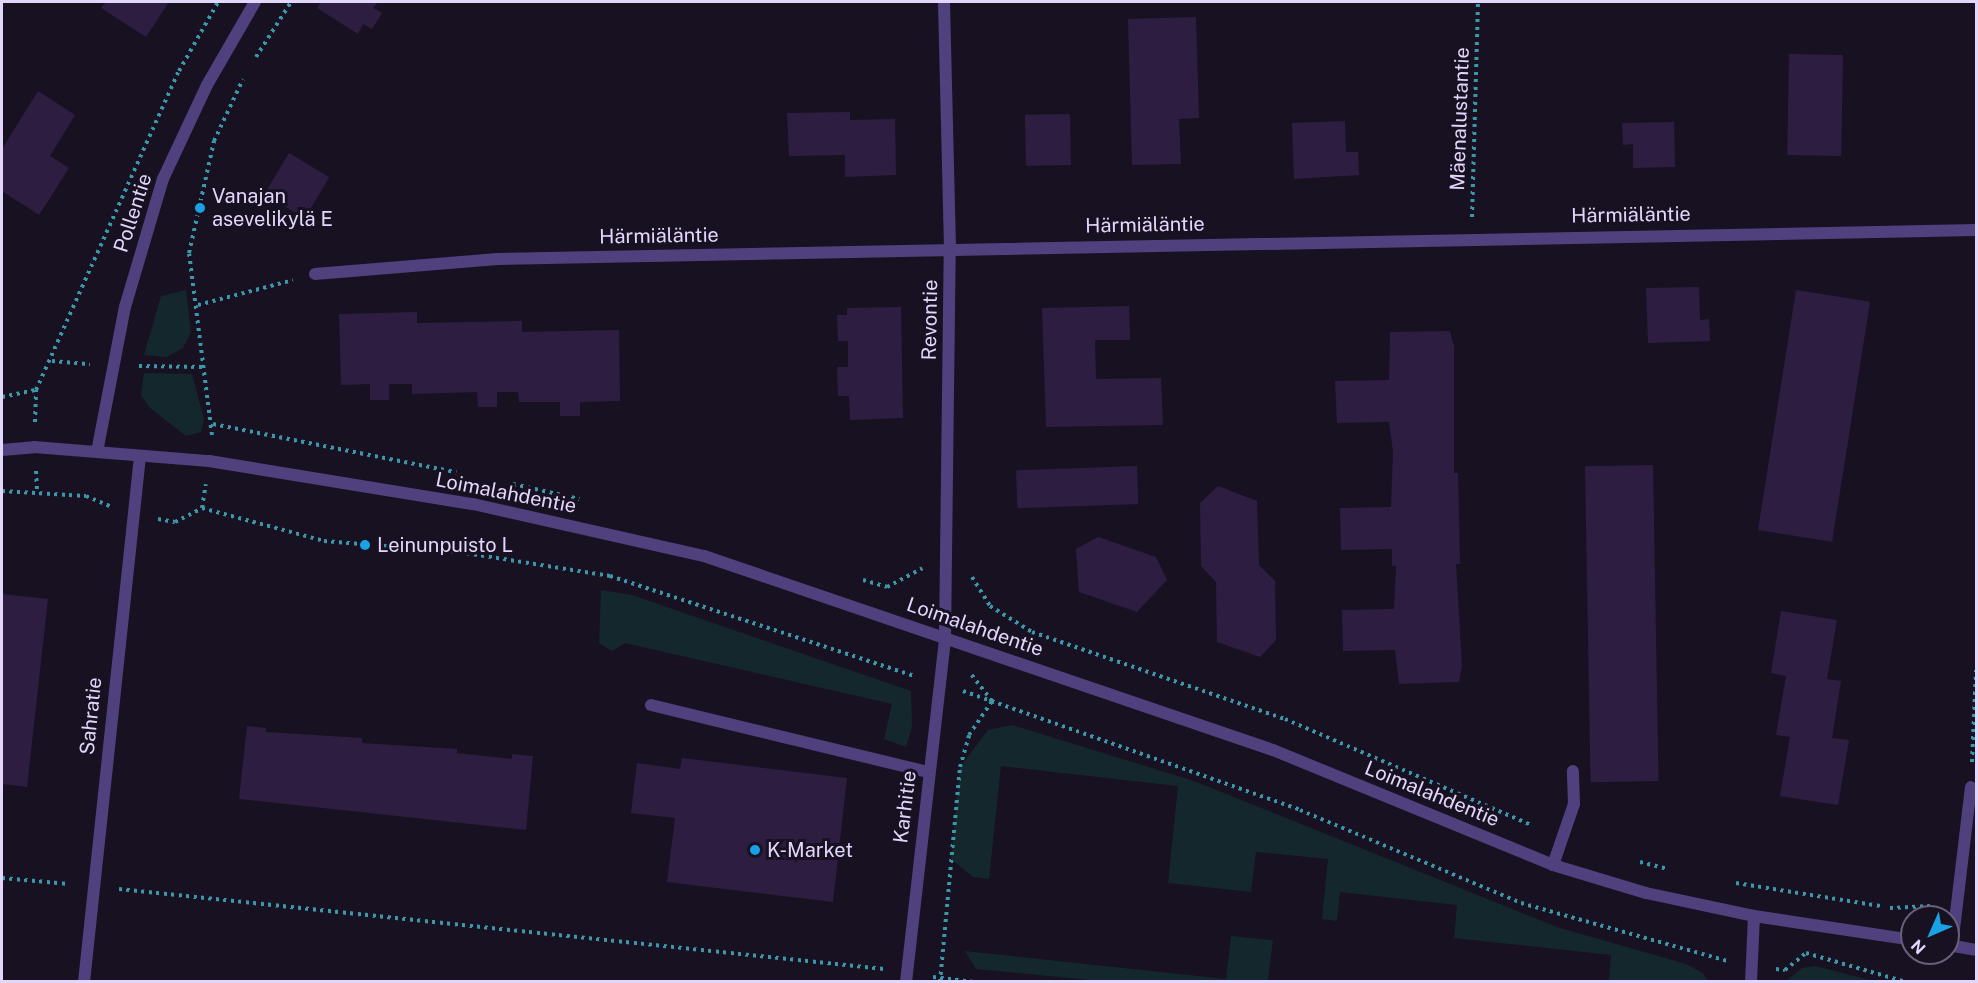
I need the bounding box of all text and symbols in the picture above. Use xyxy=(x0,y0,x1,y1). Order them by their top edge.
street label: Mäenalustantie xyxy=(1445,47,1475,191)
street label: Pollentie xyxy=(109,170,157,256)
place label: Vanajan asevelikylä E xyxy=(212,184,333,231)
marker: Vanajan asevelikylä E xyxy=(193,201,207,215)
street label: Härmiäläntie xyxy=(1571,202,1691,228)
street label: Härmiäläntie xyxy=(1085,212,1205,238)
street label: Härmiäläntie xyxy=(599,223,719,249)
street label: Revontie xyxy=(917,279,943,361)
street label: Loimalahdentie xyxy=(434,468,578,518)
place label: Leinunpuisto L xyxy=(377,533,513,557)
marker: Leinunpuisto L xyxy=(358,538,372,552)
street label: Loimalahdentie xyxy=(904,592,1046,662)
street label: Sahratie xyxy=(75,676,107,756)
street label: Loimalahdentie xyxy=(1361,756,1503,832)
street label: Karhitie xyxy=(889,769,921,845)
place label: K-Market xyxy=(767,838,853,862)
marker: K-Market xyxy=(748,843,762,857)
north arrow xyxy=(1900,905,1960,965)
text: N xyxy=(1907,936,1929,958)

